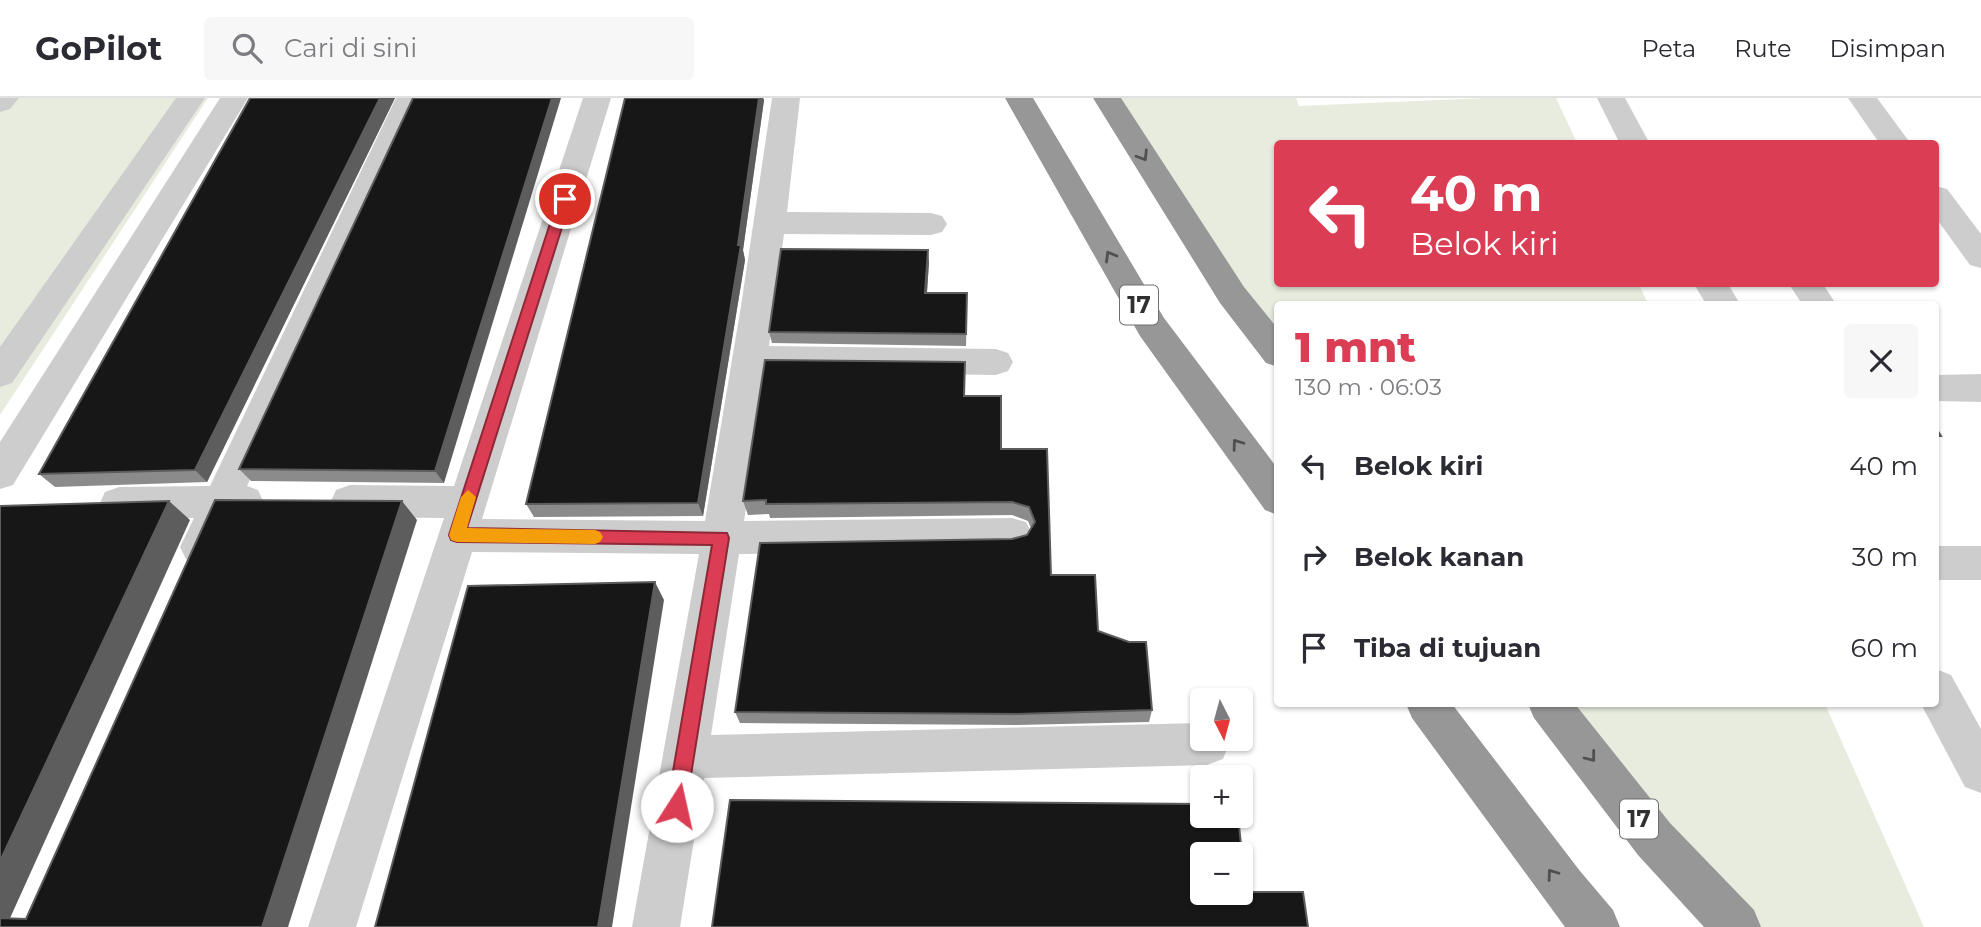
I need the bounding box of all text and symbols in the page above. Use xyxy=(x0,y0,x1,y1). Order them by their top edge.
search box xyxy=(204,17,694,80)
text: GoPilot xyxy=(35,28,162,68)
icon: search xyxy=(228,29,266,67)
text: Cari di sini xyxy=(284,32,417,64)
text: Peta xyxy=(1641,34,1696,63)
text: Rute xyxy=(1734,34,1792,63)
text: Disimpan xyxy=(1830,34,1946,63)
one-way arrow xyxy=(1135,148,1148,161)
text: 40 m xyxy=(1410,164,1542,223)
icon: left xyxy=(1295,168,1386,259)
pin xyxy=(535,169,595,229)
icon: arrive xyxy=(546,180,584,218)
text: Belok kiri xyxy=(1410,224,1559,263)
one-way arrow xyxy=(1105,250,1118,263)
road number: 17 xyxy=(1120,286,1158,325)
text: 1 mnt xyxy=(1295,321,1416,373)
button: close xyxy=(1844,324,1918,398)
text: 130 m · 06:03 xyxy=(1295,373,1442,401)
one-way arrow xyxy=(1233,439,1245,452)
icon: left xyxy=(1295,447,1333,485)
text: Belok kiri xyxy=(1354,450,1483,482)
text: 40 m xyxy=(1849,450,1918,482)
icon: right xyxy=(1295,538,1333,576)
text: Belok kanan xyxy=(1354,541,1524,573)
text: 30 m xyxy=(1852,541,1918,573)
icon: arrive xyxy=(1295,629,1333,667)
text: Tiba di tujuan xyxy=(1354,632,1541,664)
text: 60 m xyxy=(1851,632,1918,664)
north arrow xyxy=(1190,688,1253,751)
map controls xyxy=(1190,688,1253,905)
one-way arrow xyxy=(1583,750,1596,762)
button: + xyxy=(1190,765,1253,828)
position arrow xyxy=(640,769,714,843)
road number: 17 xyxy=(1620,800,1658,838)
button: − xyxy=(1190,842,1253,905)
one-way arrow xyxy=(1548,869,1561,882)

